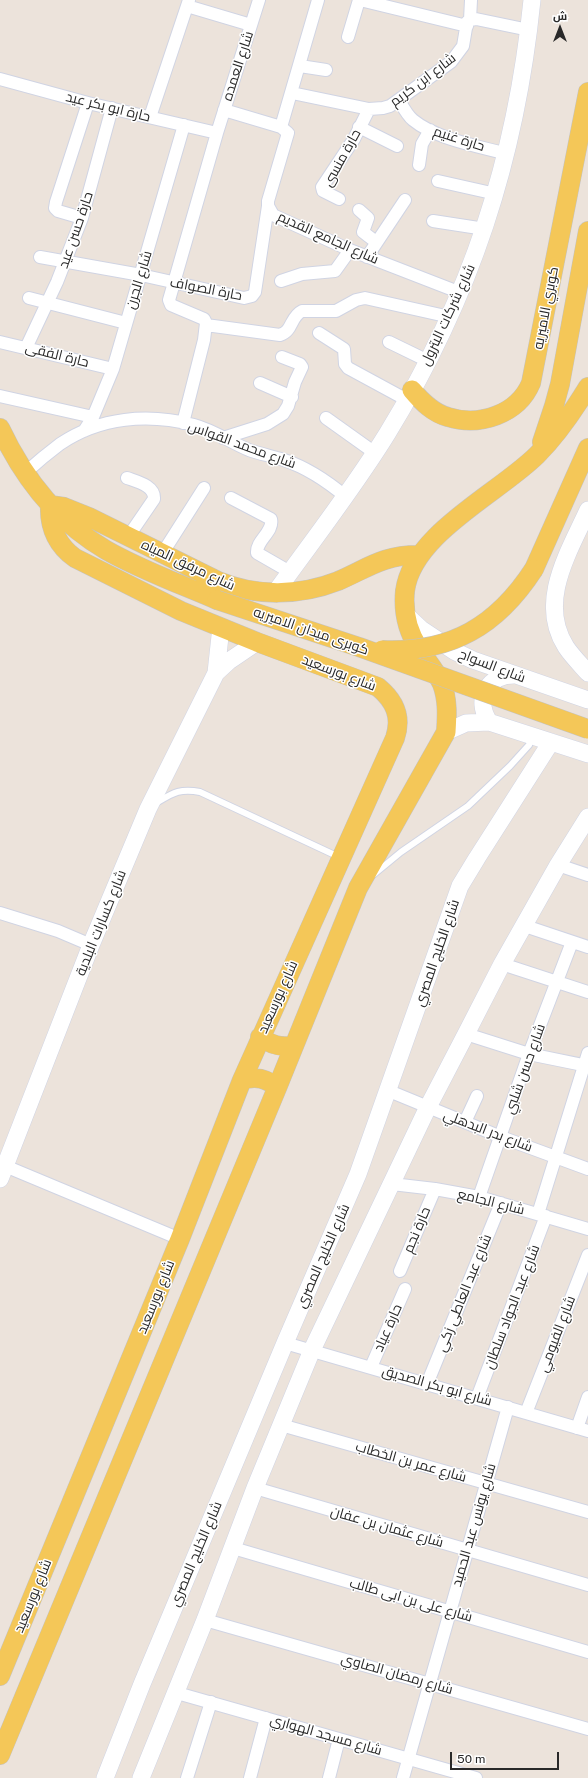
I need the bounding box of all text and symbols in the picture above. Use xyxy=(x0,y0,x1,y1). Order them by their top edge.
north arrow xyxy=(540,8,580,48)
text: ش xyxy=(553,10,567,22)
street label: شارع العمده xyxy=(219,29,257,103)
street label: شارع ابن كريم xyxy=(387,50,459,110)
street label: حارة ابو بكر عيد xyxy=(64,88,152,126)
street label: حارة غنيم xyxy=(431,123,487,155)
street label: حارة منسى xyxy=(319,126,365,190)
street label: حارة حسن عيد xyxy=(55,190,97,270)
street label: شارع الجامع القديم xyxy=(275,208,381,268)
street label: شارع الجرن xyxy=(122,249,156,311)
street label: شارع شركات البترول xyxy=(417,261,479,369)
street label: كوبري الاميريه xyxy=(530,265,562,351)
street label: حارة الصواف xyxy=(169,274,243,304)
street label: حارة الفقى xyxy=(23,339,91,371)
street label: شارع محمد القواس xyxy=(186,418,298,472)
street label: شارع مرفق المياه xyxy=(138,536,238,594)
street label: كوبرى ميدان الاميريه xyxy=(251,603,371,659)
street label: شارع السواح xyxy=(456,646,528,686)
street label: شارع بورسعيد xyxy=(300,651,378,695)
street label: شارع كسارات البلدية xyxy=(72,868,130,978)
street label: شارع الخليج المصري xyxy=(411,897,463,1009)
street label: شارع بورسعيد xyxy=(254,958,302,1036)
street label: شارع حسن شلبي xyxy=(501,1022,549,1116)
street label: شارع بدر البدهلي xyxy=(441,1106,535,1156)
street label: شارع الجامع xyxy=(456,1186,526,1218)
street label: شارع الخليج المصري xyxy=(292,1201,354,1311)
street label: حارة نجم xyxy=(400,1204,434,1256)
street label: شارع عبد العاطي زكي xyxy=(433,1232,495,1354)
street label: شارع عبد الجواد سلطان xyxy=(481,1243,543,1371)
street label: شارع بورسعيد xyxy=(134,1258,178,1336)
street label: شارع الفيومي xyxy=(535,1293,579,1375)
street label: حارة عياد xyxy=(370,1302,406,1354)
street label: شارع ابو بكر الصديق xyxy=(380,1362,494,1410)
street label: شارع عمر بن الخطاب xyxy=(354,1438,468,1486)
street label: شارع يونس عبد الحميد xyxy=(448,1461,500,1589)
street label: شارع الخليج المصري xyxy=(166,1499,226,1609)
street label: شارع عثمان بن عفان xyxy=(329,1503,445,1551)
street label: شارع بورسعيد xyxy=(11,1557,55,1635)
street label: شارع على بن ابى طالب xyxy=(348,1574,474,1626)
street label: شارع رمضان الصاوي xyxy=(339,1650,455,1698)
street label: شارع مسجد الهواري xyxy=(268,1711,384,1759)
scale bar xyxy=(452,1744,561,1770)
text: 50 m xyxy=(457,1752,485,1766)

